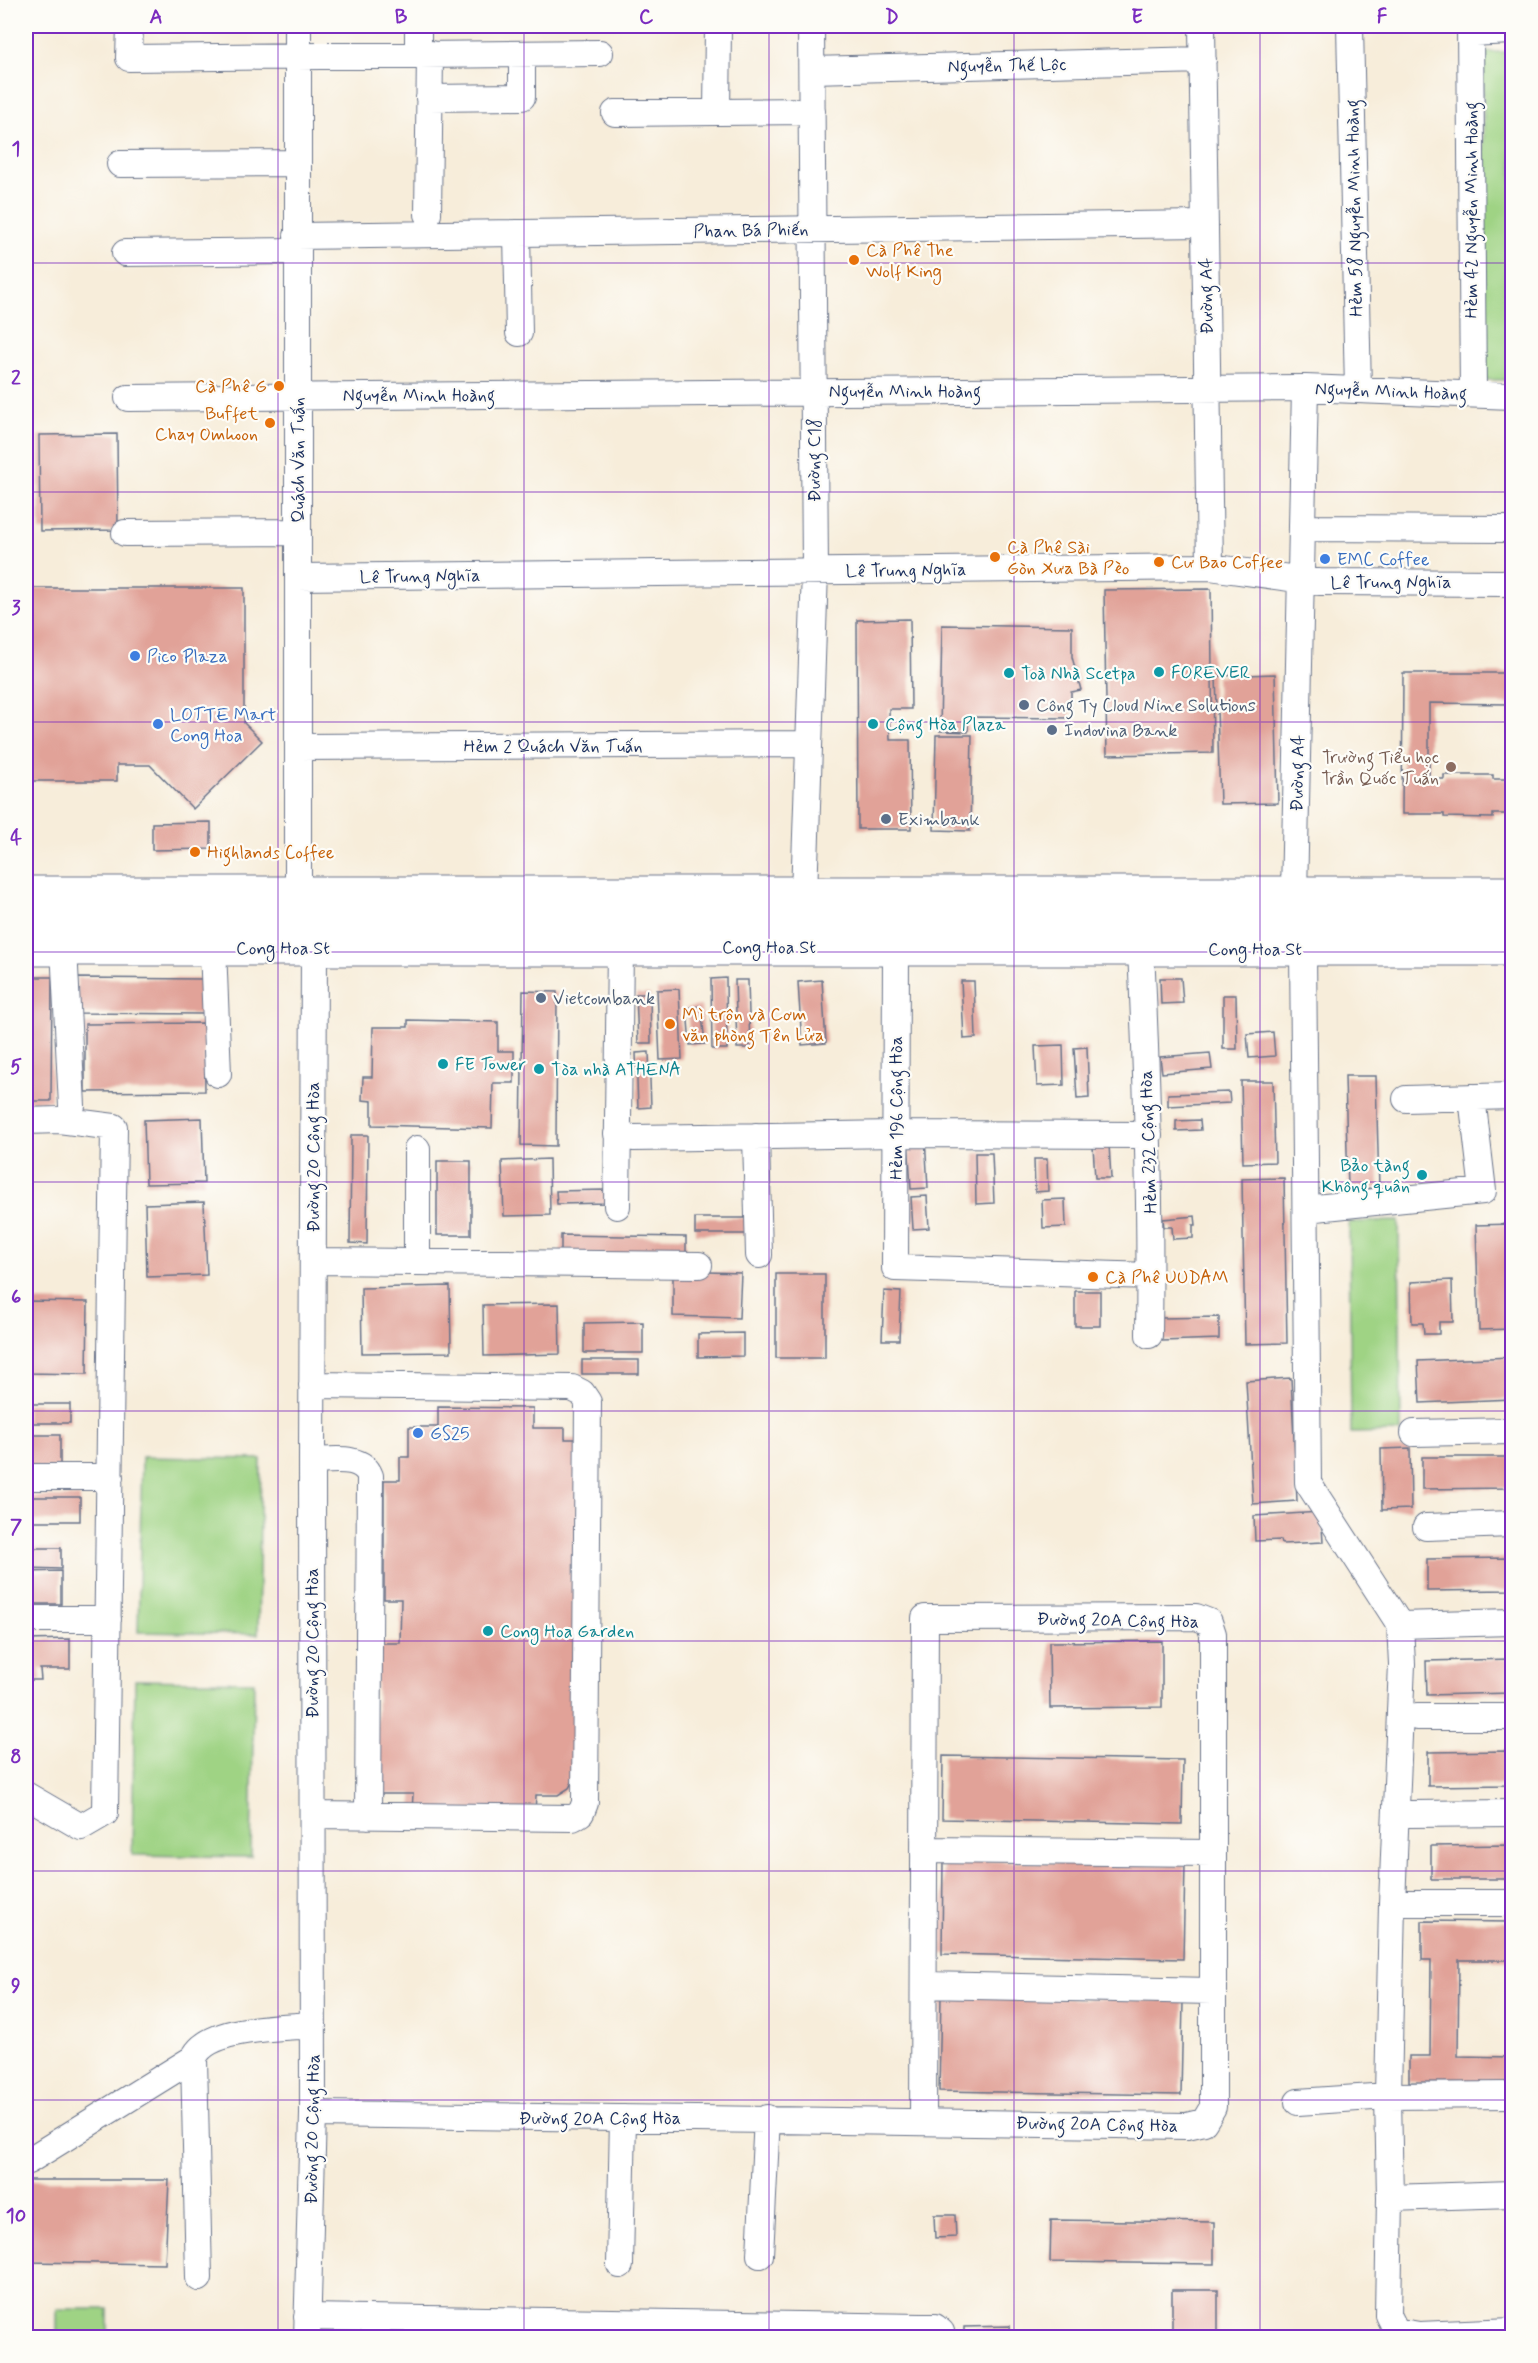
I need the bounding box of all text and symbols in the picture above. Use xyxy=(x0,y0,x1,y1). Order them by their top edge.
text: A xyxy=(149,4,163,31)
text: B xyxy=(395,4,408,31)
text: C xyxy=(639,4,654,31)
text: D xyxy=(885,4,899,31)
text: E xyxy=(1131,4,1143,31)
text: F xyxy=(1377,4,1388,31)
street label: Nguyễn Thế Lộc xyxy=(947,53,1067,81)
street label: Hẻm 58 Nguyễn Minh Hoàng xyxy=(1341,99,1371,317)
street label: Hẻm 42 Nguyễn Minh Hoàng xyxy=(1460,101,1486,319)
text: 1 xyxy=(12,136,20,163)
street label: Phan Bá Phiến xyxy=(693,218,809,244)
place label: Cà Phê The Wolf King xyxy=(866,239,954,285)
marker: Cà Phê The Wolf King xyxy=(847,253,861,267)
street label: Đường A4 xyxy=(1194,257,1222,335)
text: 2 xyxy=(11,365,21,392)
place label: Cà Phê G xyxy=(195,375,267,399)
street label: Nguyễn Minh Hoàng xyxy=(1314,377,1468,409)
marker: Cà Phê G xyxy=(272,379,286,393)
street label: Nguyễn Minh Hoàng xyxy=(829,380,981,406)
street label: Nguyễn Minh Hoàng xyxy=(343,384,495,410)
street label: Quách Văn Tuấn xyxy=(287,397,311,523)
place label: Buffet Chay Omhoon xyxy=(155,402,258,447)
marker: Buffet Chay Omhoon xyxy=(263,416,277,430)
street label: Đường C18 xyxy=(803,418,829,502)
place label: Cà Phê Sài Gòn Xưa Bà Pèo xyxy=(1007,536,1130,581)
place label: EMC Coffee xyxy=(1337,548,1429,572)
marker: Cà Phê Sài Gòn Xưa Bà Pèo xyxy=(988,550,1002,564)
place label: Cư Bao Coffee xyxy=(1171,551,1283,575)
marker: EMC Coffee xyxy=(1318,552,1332,566)
marker: Cư Bao Coffee xyxy=(1152,555,1166,569)
street label: Lê Trung Nghĩa xyxy=(845,558,967,585)
street label: Lê Trung Nghĩa xyxy=(359,564,481,591)
street label: Lê Trung Nghĩa xyxy=(1331,571,1451,596)
text: 3 xyxy=(11,595,21,622)
place label: Pico Plaza xyxy=(147,645,228,669)
marker: Pico Plaza xyxy=(128,649,142,663)
place label: FOREVER xyxy=(1171,661,1250,685)
place label: Toà Nhà Scetpa xyxy=(1021,662,1136,686)
marker: FOREVER xyxy=(1152,665,1166,679)
marker: Toà Nhà Scetpa xyxy=(1002,666,1016,680)
place label: Công Ty Cloud Nine Solutions xyxy=(1036,694,1256,720)
marker: Công Ty Cloud Nine Solutions xyxy=(1017,698,1031,712)
place label: LOTTE Mart Cong Hoa xyxy=(170,703,276,749)
place label: Cộng Hòa Plaza xyxy=(885,713,1006,739)
marker: LOTTE Mart Cong Hoa xyxy=(151,717,165,731)
marker: Cộng Hòa Plaza xyxy=(866,717,880,731)
place label: Indovina Bank xyxy=(1064,719,1177,743)
marker: Indovina Bank xyxy=(1045,723,1059,737)
street label: Đường A4 xyxy=(1285,734,1313,812)
street label: Hẻm 2 Quách Văn Tuấn xyxy=(464,735,643,759)
place label: Trường Tiểu học Trần Quốc Tuấn xyxy=(1321,746,1439,791)
marker: Trường Tiểu học Trần Quốc Tuấn xyxy=(1444,760,1458,774)
place label: Eximbank xyxy=(898,808,980,832)
marker: Eximbank xyxy=(879,812,893,826)
text: 4 xyxy=(10,825,22,852)
place label: Highlands Coffee xyxy=(207,841,334,867)
marker: Highlands Coffee xyxy=(188,845,202,859)
street label: Cong Hoa St xyxy=(722,936,816,961)
street label: Cong Hoa St xyxy=(236,937,330,962)
street label: Cong Hoa St xyxy=(1208,938,1302,963)
place label: Vietcombank xyxy=(553,987,655,1011)
marker: Vietcombank xyxy=(534,991,548,1005)
place label: Mì trộn và Cơm văn phòng Tên Lửa xyxy=(682,1003,824,1050)
marker: Mì trộn và Cơm văn phòng Tên Lửa xyxy=(663,1017,677,1031)
street label: Hẻm 196 Cộng Hòa xyxy=(885,1036,911,1180)
place label: FE Tower xyxy=(455,1053,527,1077)
text: 5 xyxy=(10,1054,22,1081)
marker: FE Tower xyxy=(436,1057,450,1071)
place label: Tòa nhà ATHENA xyxy=(551,1058,681,1082)
marker: Tòa nhà ATHENA xyxy=(532,1062,546,1076)
street label: Hẻm 232 Cộng Hòa xyxy=(1134,1070,1165,1214)
street label: Đường 20 Cộng Hòa xyxy=(302,1082,328,1232)
place label: Bảo tàng Không quân xyxy=(1321,1154,1410,1201)
marker: Bảo tàng Không quân xyxy=(1415,1168,1429,1182)
place label: Cà Phê UUDAM xyxy=(1105,1266,1229,1290)
marker: Cà Phê UUDAM xyxy=(1086,1270,1100,1284)
text: 6 xyxy=(11,1284,21,1311)
place label: GS25 xyxy=(430,1422,469,1446)
marker: GS25 xyxy=(411,1426,425,1440)
text: 7 xyxy=(10,1514,22,1541)
street label: Đường 20 Cộng Hòa xyxy=(301,1568,327,1718)
street label: Đường 20A Cộng Hòa xyxy=(1037,1608,1199,1636)
place label: Cong Hoa Garden xyxy=(500,1620,634,1645)
marker: Cong Hoa Garden xyxy=(481,1624,495,1638)
text: 8 xyxy=(10,1744,22,1771)
text: 9 xyxy=(11,1973,21,2000)
street label: Đường 20 Cộng Hòa xyxy=(300,2054,328,2204)
street label: Đường 20A Cộng Hòa xyxy=(519,2107,681,2133)
street label: Đường 20A Cộng Hòa xyxy=(1016,2112,1178,2140)
text: 10 xyxy=(6,2203,26,2230)

